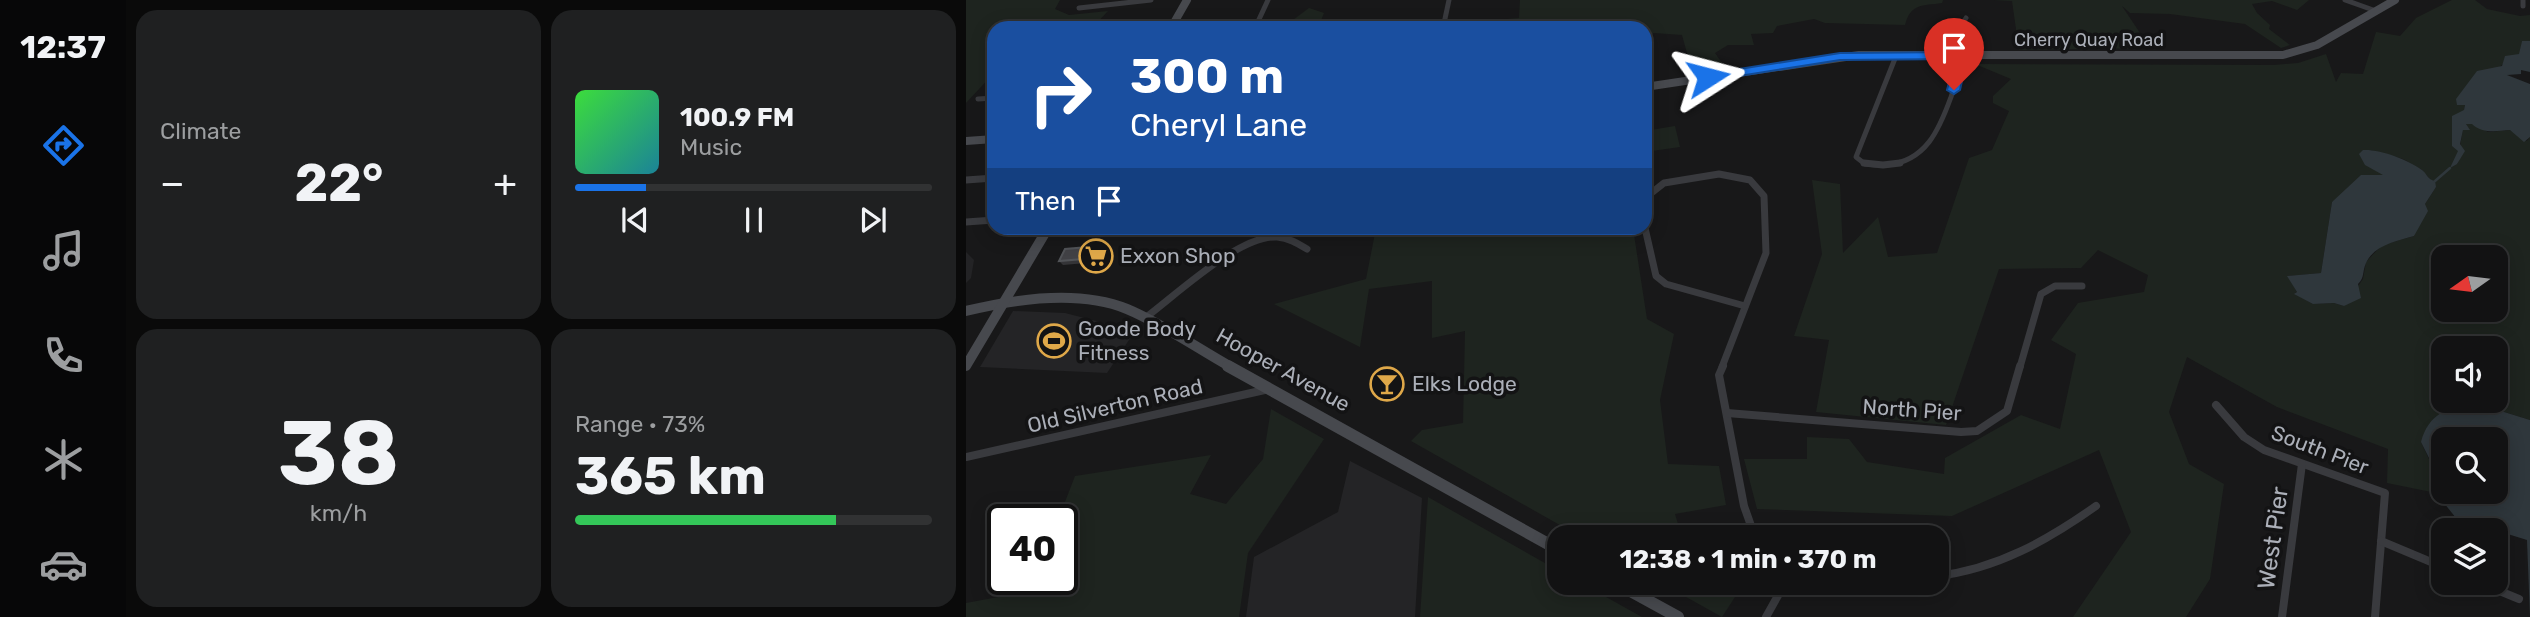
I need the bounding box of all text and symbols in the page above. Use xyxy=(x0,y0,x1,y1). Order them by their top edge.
pin xyxy=(1924,18,1984,90)
text: 12:37 xyxy=(20,28,106,66)
icon: arrive xyxy=(1935,29,1973,67)
street label: Cherry Quay Road xyxy=(2014,29,2164,51)
position arrow xyxy=(1671,40,1745,114)
text: 300 m xyxy=(1130,47,1284,105)
icon: right xyxy=(1015,49,1106,140)
text: 100.9 FM xyxy=(680,102,794,133)
text: Cheryl Lane xyxy=(1130,106,1307,144)
text: Climate xyxy=(160,117,241,145)
icon: directions xyxy=(39,121,88,170)
text: Music xyxy=(680,133,742,161)
text: 22° xyxy=(295,152,384,214)
text: − xyxy=(160,160,185,206)
text: + xyxy=(493,160,517,206)
icon: arrive xyxy=(1090,182,1128,220)
text: Then xyxy=(1015,186,1076,217)
icon: previous xyxy=(616,201,654,239)
icon: pause xyxy=(735,201,773,239)
icon: next xyxy=(854,201,892,239)
icon: music xyxy=(39,226,88,275)
supermarket icon: Exxon Shop xyxy=(1077,237,1115,275)
place label: Exxon Shop xyxy=(1120,243,1235,268)
north arrow xyxy=(2431,245,2508,322)
map controls xyxy=(2431,245,2508,595)
place label: Goode Body Fitness xyxy=(1078,316,1196,365)
sports icon: Goode Body Fitness xyxy=(1035,322,1073,360)
street label: Hooper Avenue xyxy=(1212,323,1354,417)
icon: phone xyxy=(39,331,88,380)
button: sound xyxy=(2431,336,2508,413)
bar icon: Elks Lodge xyxy=(1368,365,1406,403)
place label: Elks Lodge xyxy=(1412,371,1517,396)
street label: Old Silverton Road xyxy=(1025,373,1205,438)
street label: North Pier xyxy=(1862,394,1962,425)
text: 38 xyxy=(278,399,399,507)
text: Range · 73% xyxy=(575,410,705,438)
street label: South Pier xyxy=(2268,420,2372,480)
button: search xyxy=(2431,427,2508,504)
icon: climate xyxy=(39,435,88,484)
text: 365 km xyxy=(575,445,766,507)
street label: West Pier xyxy=(2252,485,2294,591)
text: km/h xyxy=(310,499,367,527)
speed limit sign: 40 xyxy=(987,504,1078,595)
button: layers xyxy=(2431,518,2508,595)
icon: car xyxy=(39,540,88,589)
text: 12:38 · 1 min · 370 m xyxy=(1620,544,1876,575)

